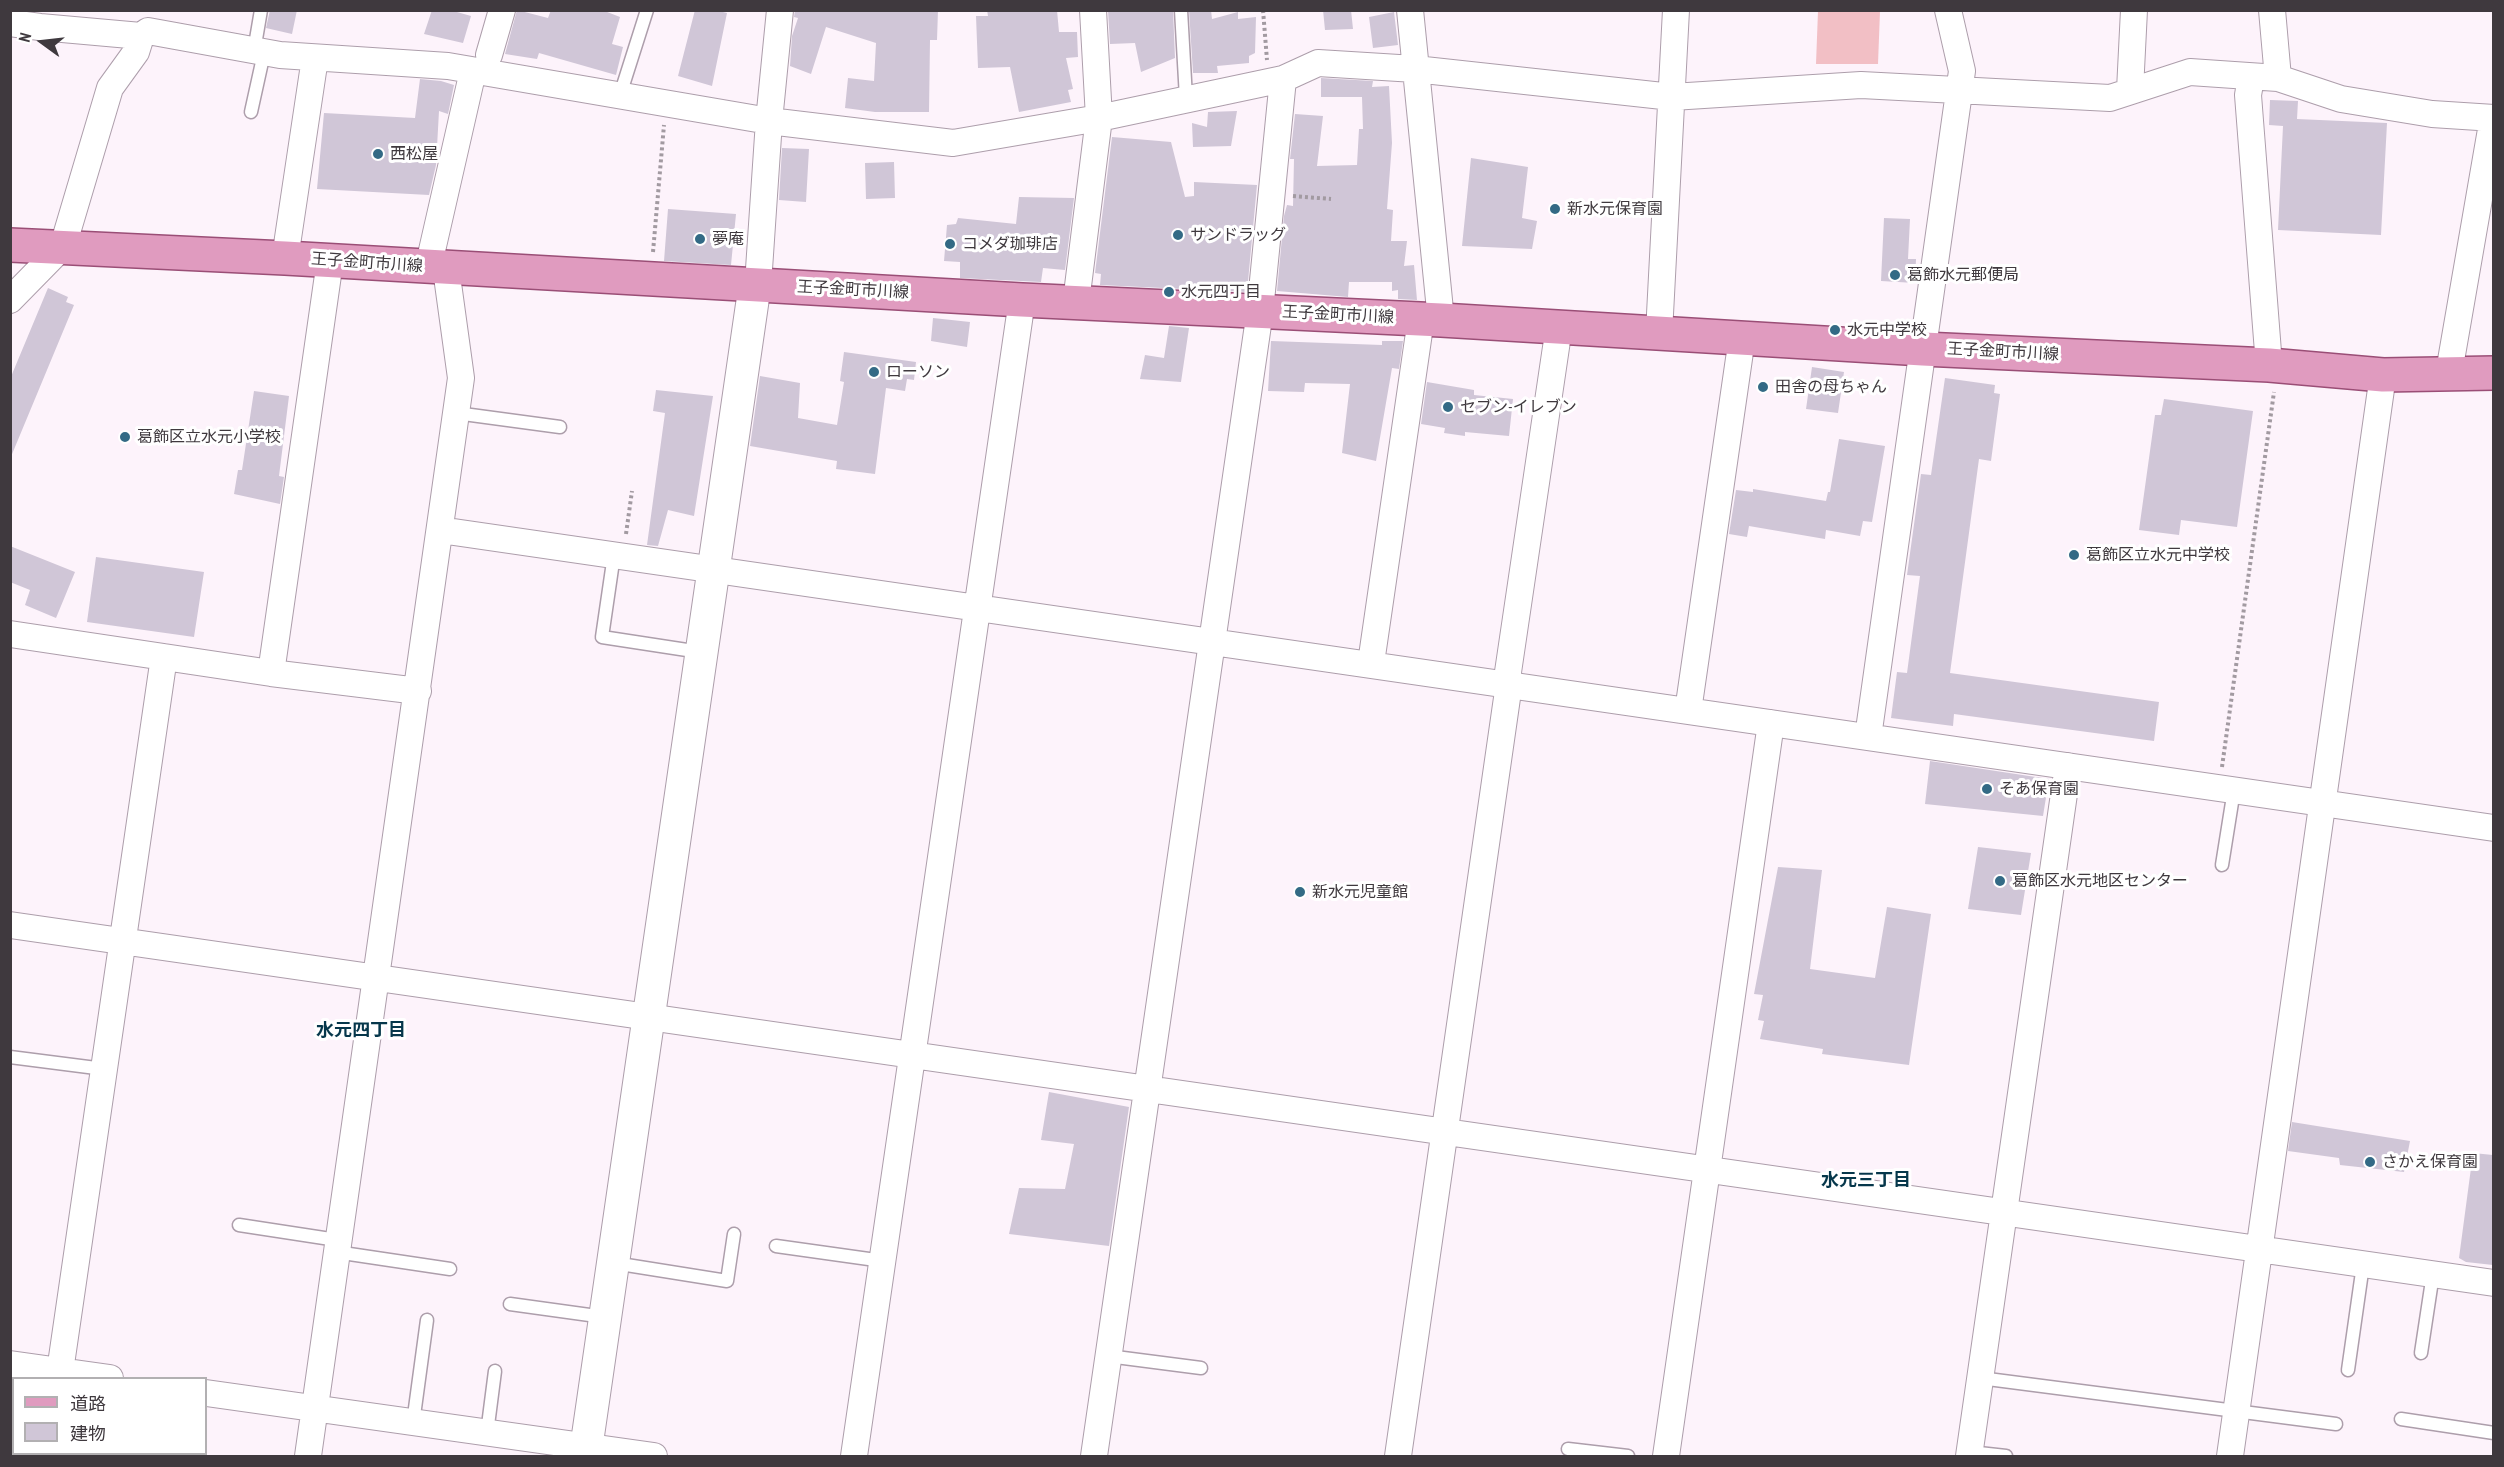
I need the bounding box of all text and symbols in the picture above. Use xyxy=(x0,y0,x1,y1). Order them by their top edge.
north arrow xyxy=(12,12,72,72)
text: N xyxy=(14,31,35,44)
place label: 西松屋 xyxy=(390,144,438,164)
marker: 西松屋 xyxy=(371,147,385,161)
place label: 新水元保育園 xyxy=(1567,199,1663,219)
marker: 新水元保育園 xyxy=(1548,202,1562,216)
place label: サンドラッグ xyxy=(1190,225,1286,245)
marker: サンドラッグ xyxy=(1171,228,1185,242)
place label: 夢庵 xyxy=(712,229,744,249)
marker: 夢庵 xyxy=(693,232,707,246)
place label: コメダ珈琲店 xyxy=(962,234,1058,254)
marker: コメダ珈琲店 xyxy=(943,237,957,251)
street label: 王子金町市川線 xyxy=(310,250,424,276)
place label: 葛飾水元郵便局 xyxy=(1907,265,2019,285)
marker: 葛飾水元郵便局 xyxy=(1888,268,1902,282)
street label: 王子金町市川線 xyxy=(797,277,909,303)
place label: 水元四丁目 xyxy=(1181,282,1261,302)
marker: 水元四丁目 xyxy=(1162,285,1176,299)
street label: 王子金町市川線 xyxy=(1282,302,1394,328)
place label: 水元中学校 xyxy=(1847,320,1927,340)
marker: 水元中学校 xyxy=(1828,323,1842,337)
street label: 王子金町市川線 xyxy=(1947,339,2059,365)
place label: ローソン xyxy=(886,362,950,382)
marker: ローソン xyxy=(867,365,881,379)
place label: 田舎の母ちゃん xyxy=(1775,377,1887,397)
marker: 田舎の母ちゃん xyxy=(1756,380,1770,394)
place label: セブン-イレブン xyxy=(1460,397,1577,417)
marker: セブン-イレブン xyxy=(1441,400,1455,414)
place label: 葛飾区立水元小学校 xyxy=(137,427,281,447)
marker: 葛飾区立水元小学校 xyxy=(118,430,132,444)
place label: 葛飾区立水元中学校 xyxy=(2086,545,2230,565)
marker: 葛飾区立水元中学校 xyxy=(2067,548,2081,562)
place label: そあ保育園 xyxy=(1999,779,2079,799)
marker: そあ保育園 xyxy=(1980,782,1994,796)
place label: 葛飾区水元地区センター xyxy=(2012,871,2188,891)
marker: 葛飾区水元地区センター xyxy=(1993,874,2007,888)
place label: 新水元児童館 xyxy=(1312,882,1408,902)
marker: 新水元児童館 xyxy=(1293,885,1307,899)
district label: 水元四丁目 xyxy=(316,1020,406,1042)
place label: さかえ保育園 xyxy=(2382,1152,2478,1172)
marker: さかえ保育園 xyxy=(2363,1155,2377,1169)
district label: 水元三丁目 xyxy=(1821,1170,1911,1192)
legend xyxy=(12,1377,207,1455)
text: 道路 xyxy=(70,1392,106,1415)
text: 建物 xyxy=(70,1422,106,1445)

